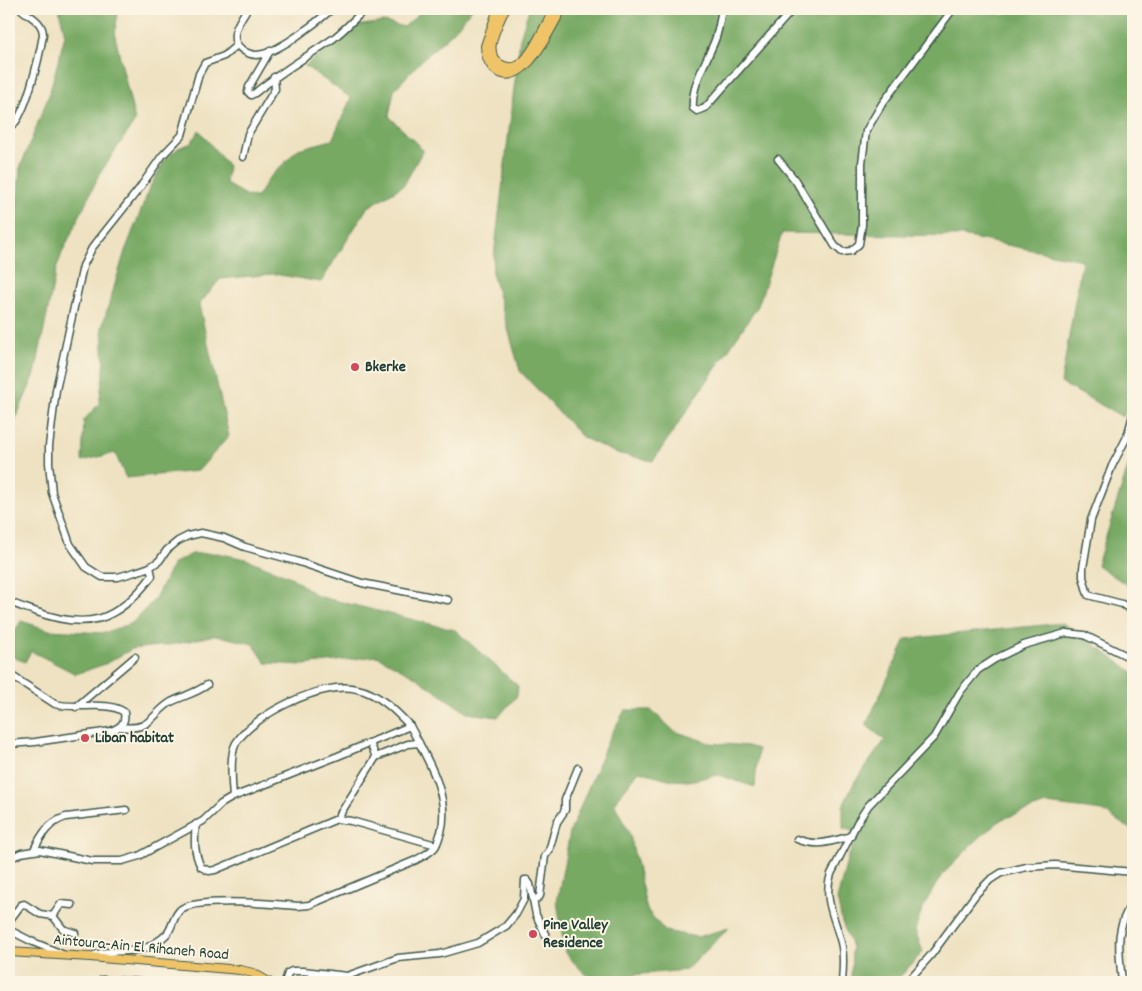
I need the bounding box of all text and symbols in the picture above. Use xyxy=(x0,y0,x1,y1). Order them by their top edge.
place label: Bkerke xyxy=(365,356,406,379)
marker: Bkerke xyxy=(349,361,361,373)
place label: Liban habitat xyxy=(95,727,174,750)
marker: Liban habitat xyxy=(79,732,91,744)
place label: Pine Valley Residence xyxy=(543,914,609,955)
marker: Pine Valley Residence xyxy=(527,928,539,940)
street label: Aintoura-Ain El Rihaneh Road xyxy=(52,929,230,967)

